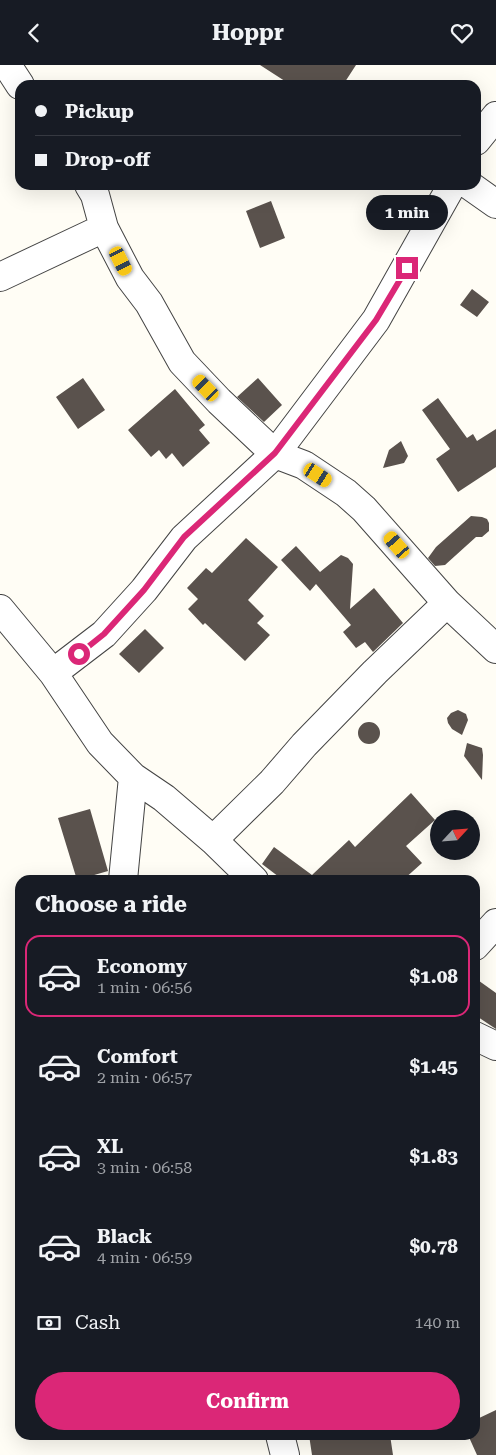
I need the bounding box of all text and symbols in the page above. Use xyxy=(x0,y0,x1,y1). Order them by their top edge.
icon: back xyxy=(20,19,48,47)
icon: heart xyxy=(448,19,476,47)
text: Hoppr xyxy=(212,20,284,45)
text: Pickup xyxy=(65,100,134,123)
text: Drop-off xyxy=(65,148,150,171)
callout: 1 min xyxy=(366,195,448,231)
text: 1 min xyxy=(385,203,429,222)
car xyxy=(107,244,134,278)
route end xyxy=(396,257,418,279)
car xyxy=(190,372,221,404)
car xyxy=(301,461,334,489)
car xyxy=(381,529,412,561)
route start xyxy=(68,643,90,665)
north arrow xyxy=(430,810,480,860)
map controls xyxy=(430,810,480,860)
text: Choose a ride xyxy=(35,892,187,917)
icon: car xyxy=(37,954,82,999)
text: Economy xyxy=(97,955,187,978)
text: $1.08 xyxy=(409,965,458,988)
text: 1 min · 06:56 xyxy=(97,978,192,997)
icon: car xyxy=(37,1044,82,1089)
text: Comfort xyxy=(97,1045,178,1068)
text: $1.45 xyxy=(409,1055,458,1078)
text: 2 min · 06:57 xyxy=(97,1068,192,1087)
icon: car xyxy=(37,1134,82,1179)
text: XL xyxy=(97,1135,123,1158)
text: $1.83 xyxy=(409,1145,458,1168)
text: 3 min · 06:58 xyxy=(97,1158,192,1177)
icon: car xyxy=(37,1224,82,1269)
text: Black xyxy=(97,1225,152,1248)
text: $0.78 xyxy=(409,1235,458,1258)
text: 4 min · 06:59 xyxy=(97,1248,192,1267)
icon: cash xyxy=(35,1309,63,1337)
text: Cash xyxy=(75,1311,120,1334)
text: 140 m xyxy=(414,1313,460,1332)
button: Confirm xyxy=(35,1372,460,1430)

